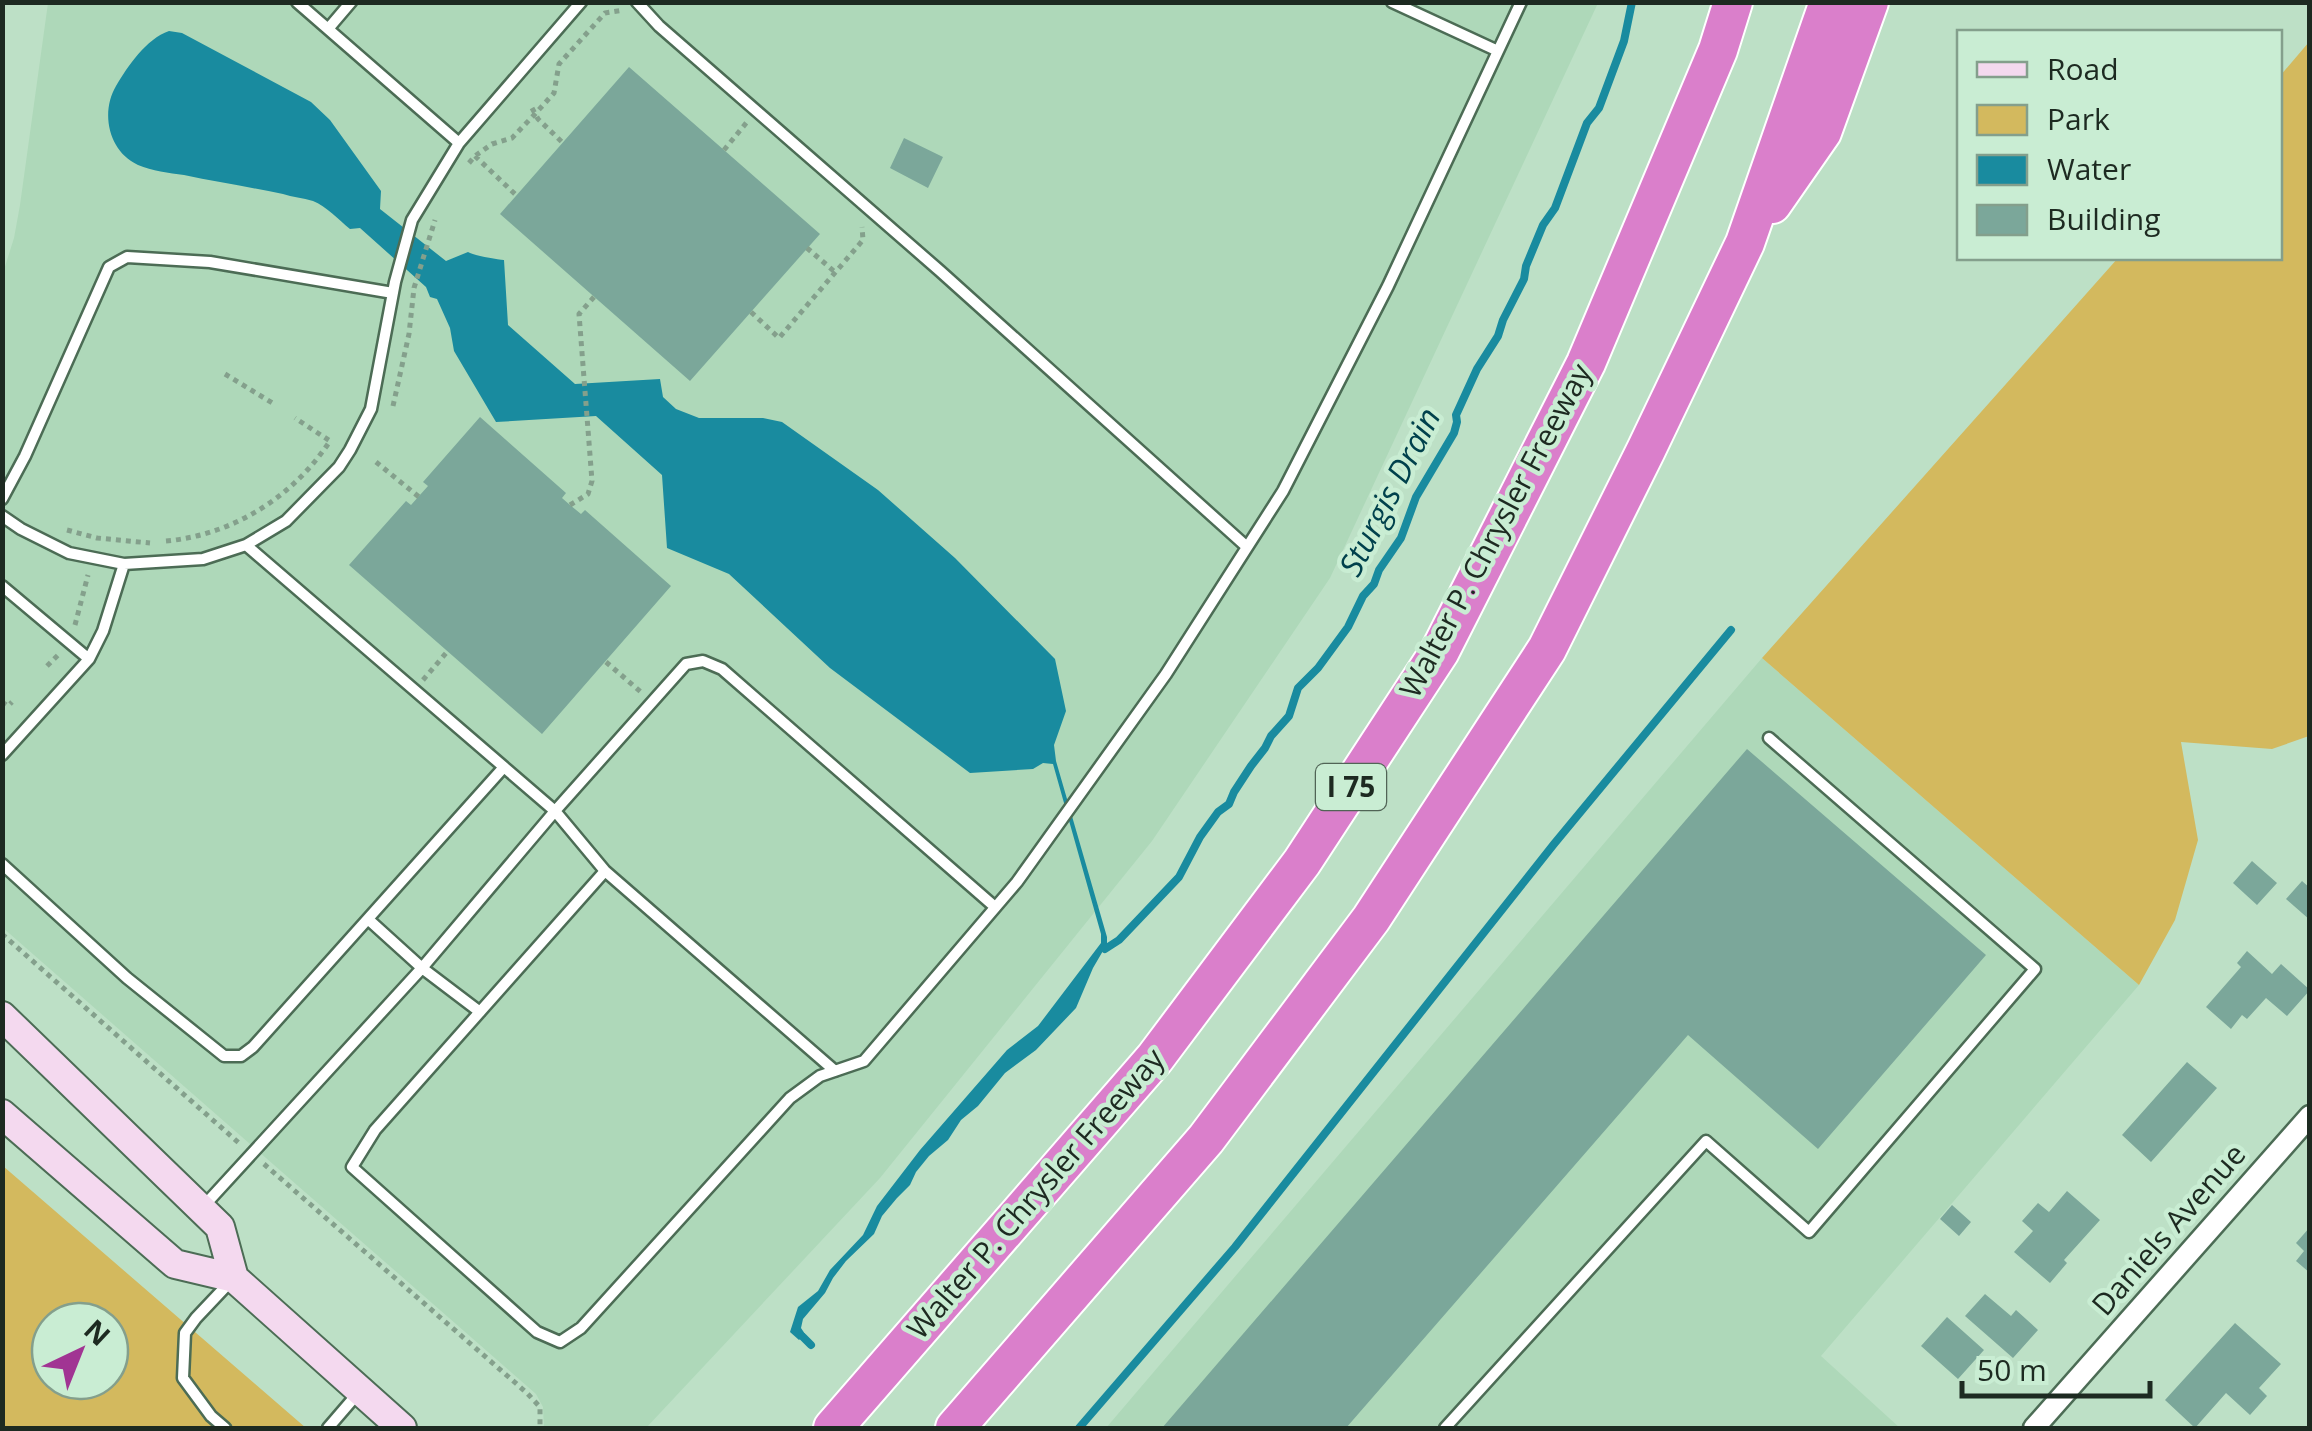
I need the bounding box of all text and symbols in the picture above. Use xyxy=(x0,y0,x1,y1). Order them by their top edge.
legend xyxy=(1957,30,2282,260)
text: Road xyxy=(2047,48,2119,89)
text: Park xyxy=(2047,98,2110,139)
text: Water xyxy=(2047,148,2131,189)
text: Building xyxy=(2047,198,2161,239)
street label: Walter P. Chrysler Freeway xyxy=(1389,355,1601,705)
water label: Sturgis Drain xyxy=(1328,400,1449,583)
road number: I 75 xyxy=(1316,764,1386,810)
street label: Walter P. Chrysler Freeway xyxy=(897,1038,1173,1347)
street label: Daniels Avenue xyxy=(2082,1134,2254,1324)
north arrow xyxy=(30,1301,130,1401)
text: N xyxy=(76,1310,119,1354)
scale bar xyxy=(1962,1336,2150,1398)
text: 50 m xyxy=(1977,1349,2047,1390)

